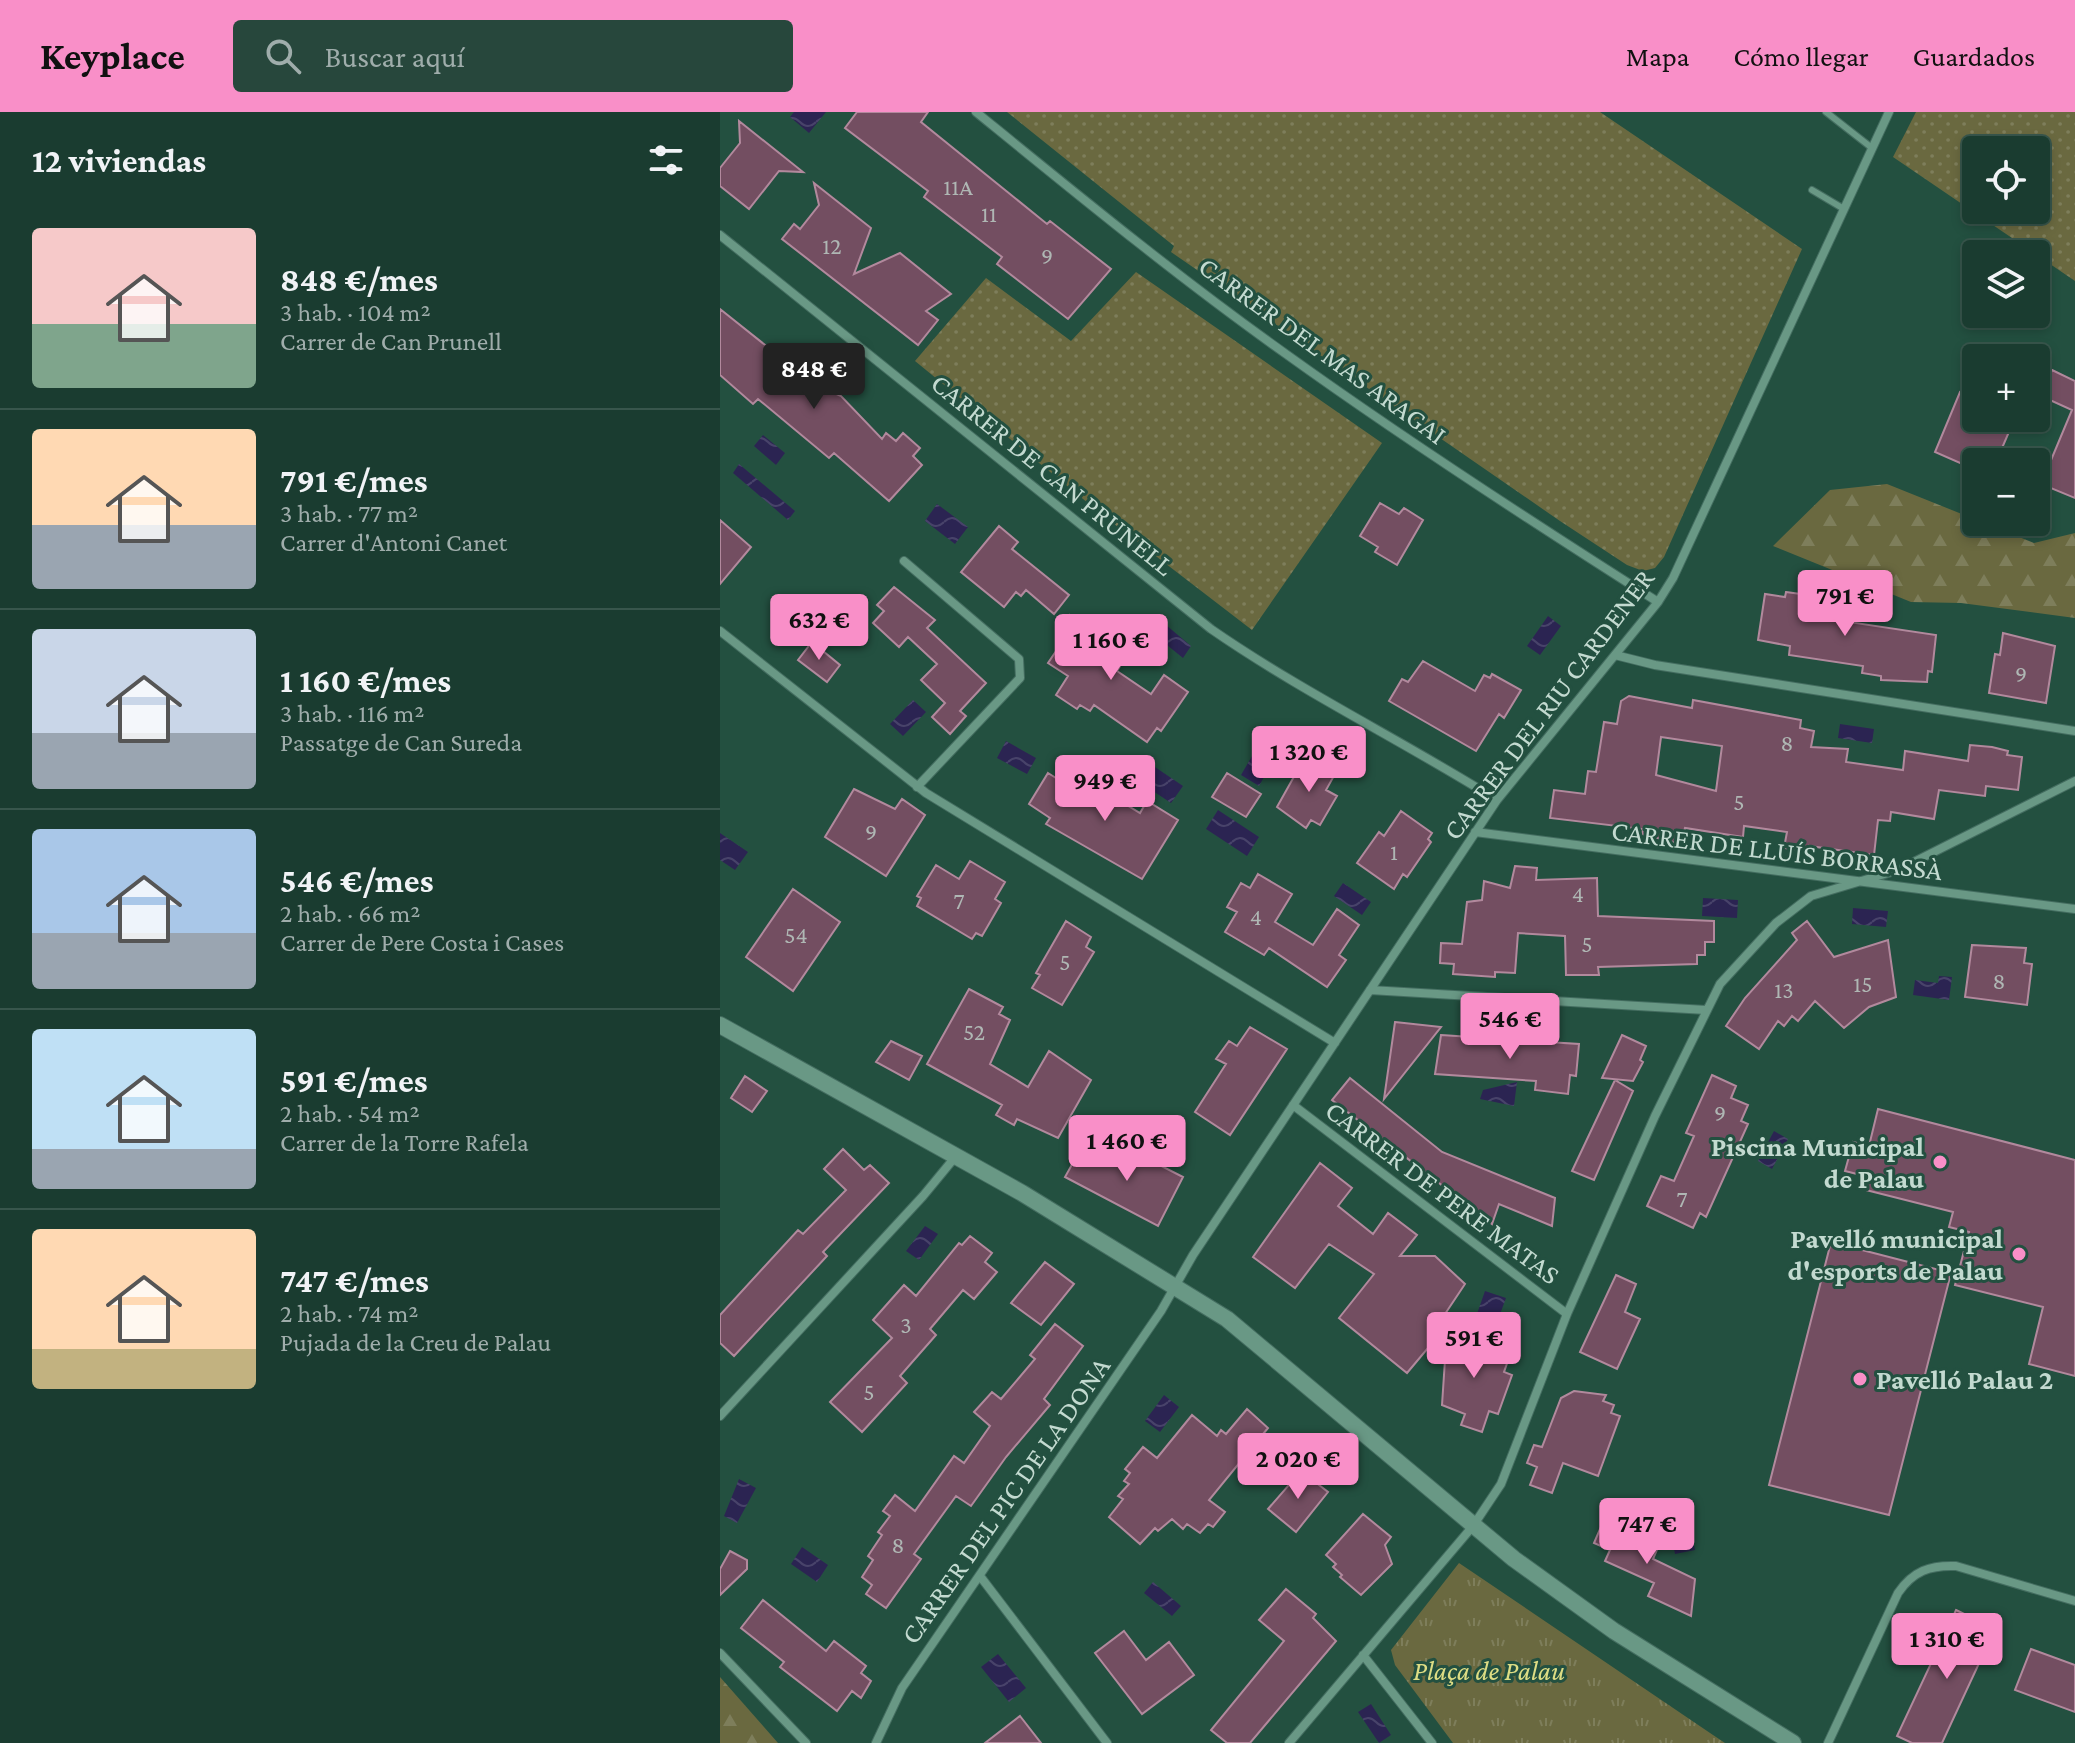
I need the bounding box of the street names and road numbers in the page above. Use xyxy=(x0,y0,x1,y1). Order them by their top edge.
street label: CARRER DEL MAS ARAGAI xyxy=(1193,250,1452,451)
street label: CARRER DE CAN PRUNELL xyxy=(925,367,1180,582)
street label: CARRER DEL RIU CARDENER xyxy=(1437,563,1660,845)
street label: CARRER DE LLUÍS BORRASSÀ xyxy=(1610,815,1944,886)
street label: CARRER DE PERE MATAS xyxy=(1320,1094,1566,1290)
street label: CARRER DEL PIC DE LA DONA xyxy=(895,1351,1116,1649)

